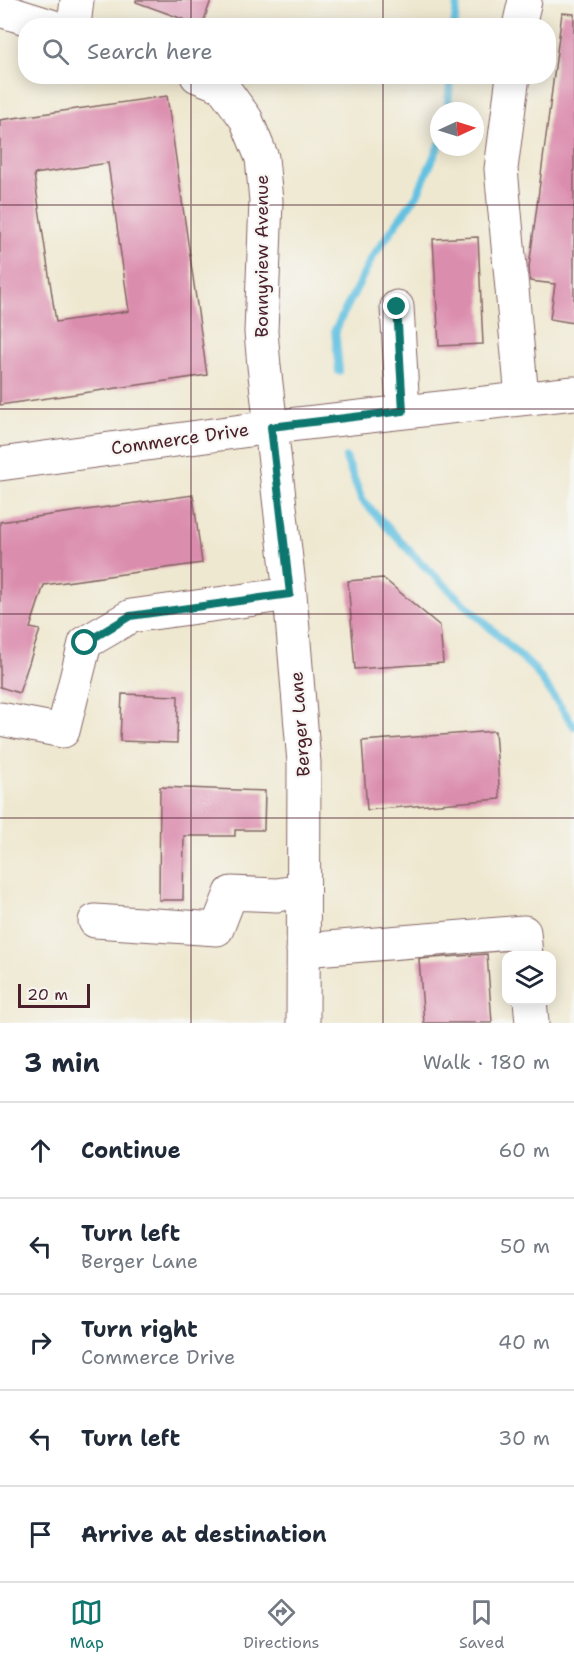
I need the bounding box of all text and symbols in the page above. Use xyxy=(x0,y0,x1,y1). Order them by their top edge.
search box xyxy=(18,18,556,84)
icon: search xyxy=(39,35,72,68)
text: Search here xyxy=(87,37,213,66)
north arrow xyxy=(430,102,484,156)
street label: Bonnyview Avenue xyxy=(250,175,274,337)
route end xyxy=(383,293,409,319)
street label: Commerce Drive xyxy=(110,417,250,461)
route start xyxy=(71,629,97,655)
street label: Berger Lane xyxy=(284,671,316,777)
map controls xyxy=(502,951,556,1005)
button: layers xyxy=(502,951,556,1005)
scale bar xyxy=(18,981,90,1008)
text: 20 m xyxy=(27,984,68,1005)
text: 3 min xyxy=(24,1045,100,1080)
text: Walk · 180 m xyxy=(423,1049,550,1075)
icon: ahead xyxy=(24,1134,57,1167)
text: Continue xyxy=(81,1136,181,1165)
text: 60 m xyxy=(498,1137,550,1163)
text: Turn left xyxy=(81,1219,180,1248)
icon: left xyxy=(24,1230,57,1263)
text: 50 m xyxy=(500,1233,550,1259)
text: Berger Lane xyxy=(81,1248,198,1274)
text: Turn right xyxy=(81,1315,198,1344)
icon: right xyxy=(24,1326,57,1359)
text: 40 m xyxy=(498,1329,550,1355)
text: Commerce Drive xyxy=(81,1344,235,1370)
icon: left xyxy=(24,1422,57,1455)
text: Turn left xyxy=(81,1424,180,1453)
text: 30 m xyxy=(498,1425,550,1451)
icon: arrive xyxy=(24,1518,57,1551)
text: Arrive at destination xyxy=(81,1520,327,1549)
tab: Map xyxy=(70,1596,104,1653)
tab: Directions xyxy=(243,1596,320,1653)
tab: Saved xyxy=(459,1596,504,1653)

